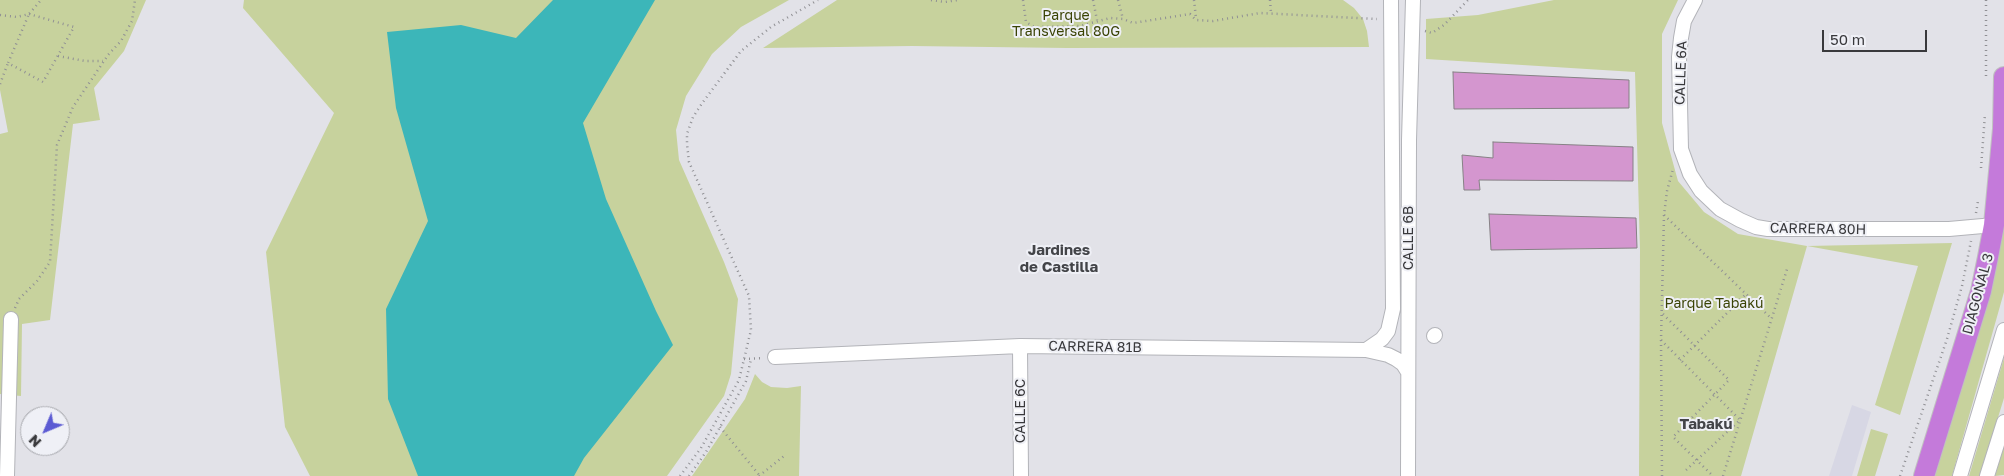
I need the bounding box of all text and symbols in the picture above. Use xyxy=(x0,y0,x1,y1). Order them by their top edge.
park label: Parque Transversal 80G xyxy=(1012,8,1120,40)
scale bar xyxy=(1824,20,1929,52)
text: 50 m xyxy=(1830,30,1865,48)
street label: CALLE 6A xyxy=(1671,40,1691,106)
street label: CALLE 6B xyxy=(1401,206,1417,270)
street label: CARRERA 80H xyxy=(1770,220,1866,238)
district label: Jardines de Castilla xyxy=(1020,241,1098,276)
street label: DIAGONAL 3 xyxy=(1959,252,1997,336)
park label: Parque Tabakú xyxy=(1664,296,1764,312)
street label: CARRERA 81B xyxy=(1048,338,1142,356)
street label: CALLE 6C xyxy=(1013,379,1029,443)
north arrow xyxy=(20,406,70,456)
district label: Tabakú xyxy=(1680,415,1732,433)
text: N xyxy=(25,431,45,451)

